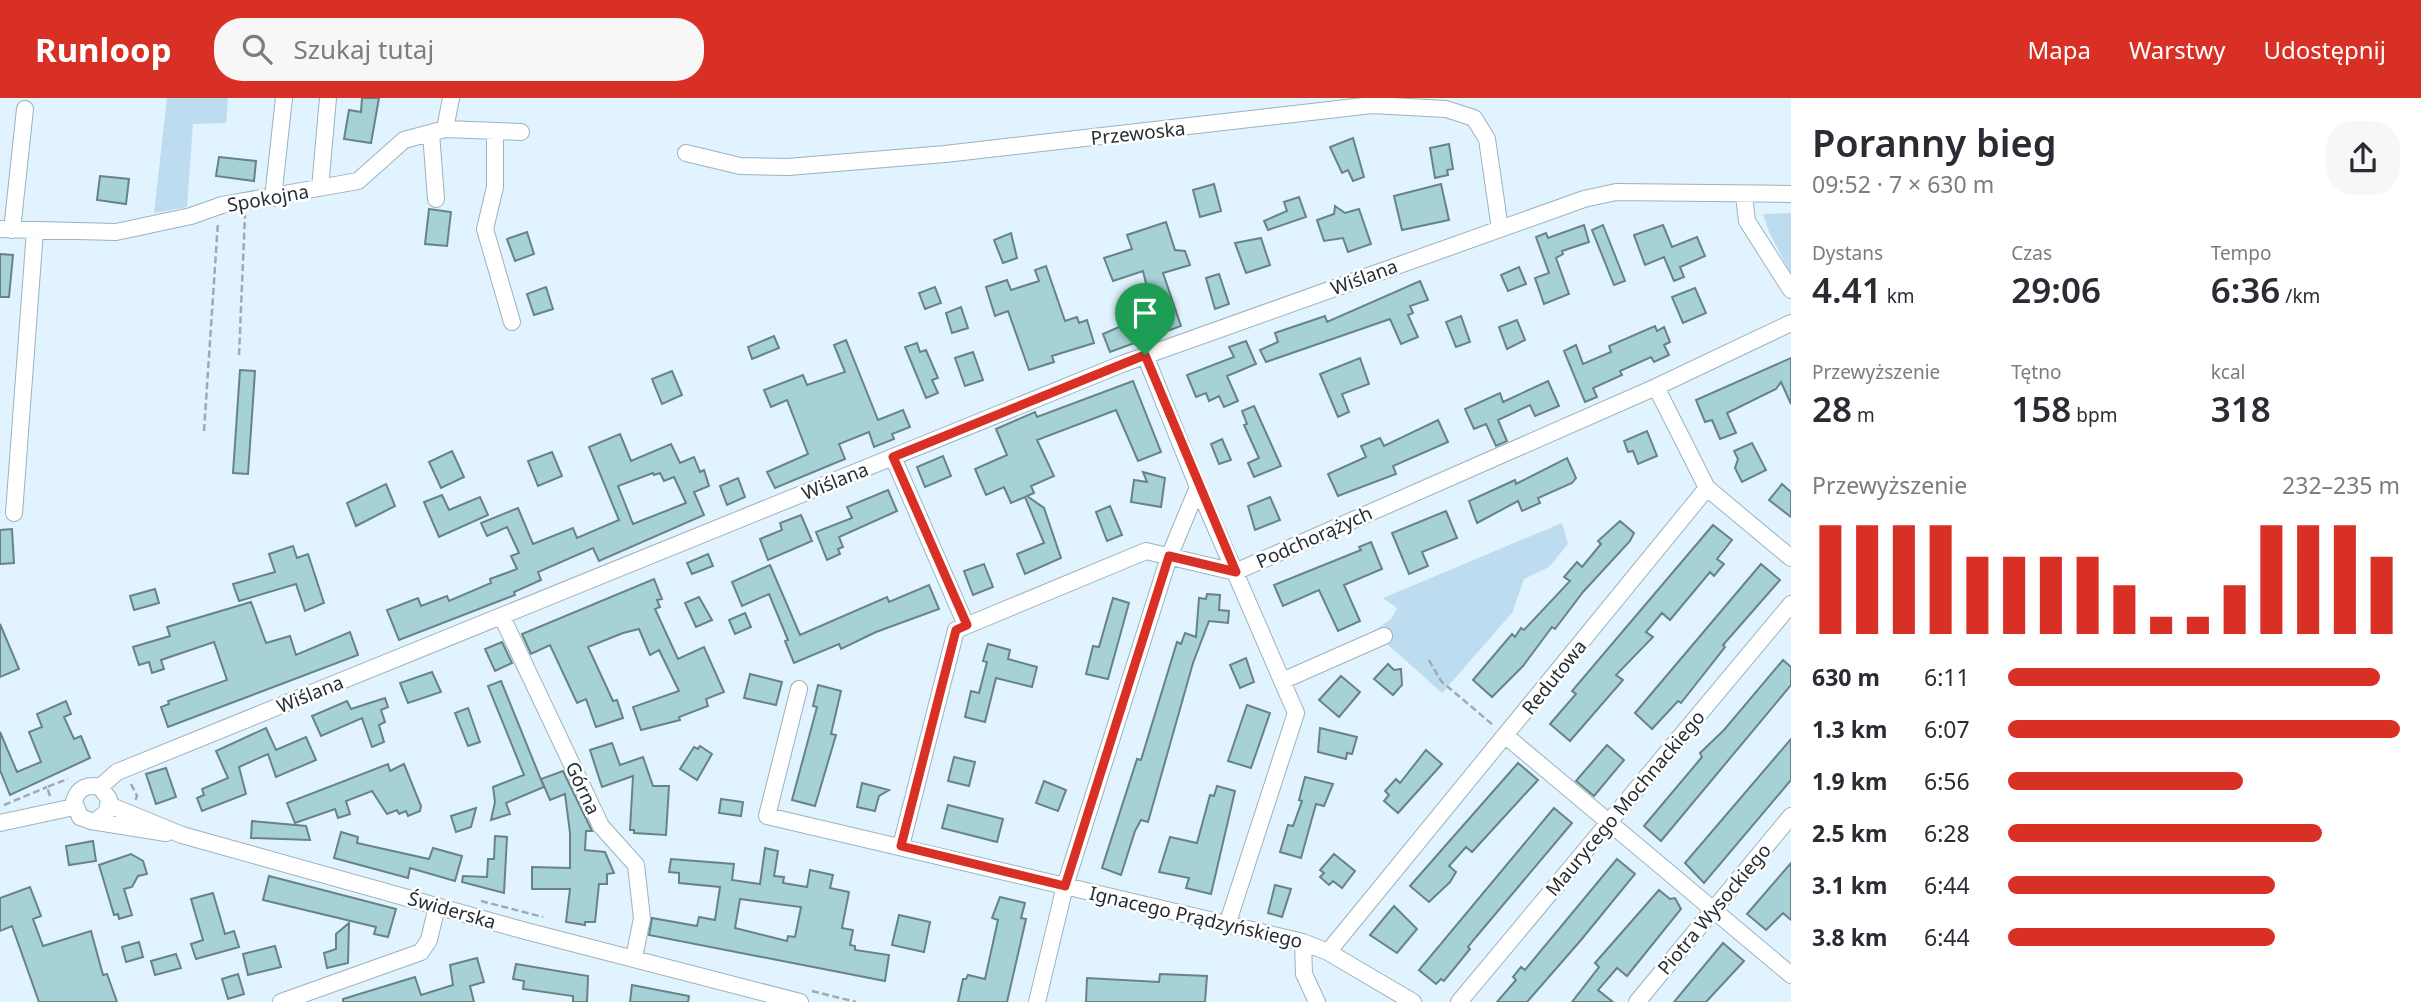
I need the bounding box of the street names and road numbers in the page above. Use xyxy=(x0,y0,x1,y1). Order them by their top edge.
street label: Przewoska xyxy=(1089,115,1187,151)
street label: Spokojna xyxy=(225,178,311,218)
street label: Wiślana xyxy=(1327,253,1401,301)
street label: Wiślana xyxy=(798,456,872,506)
street label: Podchorążych xyxy=(1252,500,1376,574)
street label: Redutowa xyxy=(1516,634,1592,720)
street label: Wiślana xyxy=(273,669,347,719)
street label: Maurycego Mochnackiego xyxy=(1539,705,1711,901)
street label: Górna xyxy=(559,757,607,819)
street label: Piotra Wysockiego xyxy=(1651,838,1777,980)
street label: Ignacego Prądzyńskiego xyxy=(1087,880,1305,954)
street label: Świderska xyxy=(405,885,499,935)

